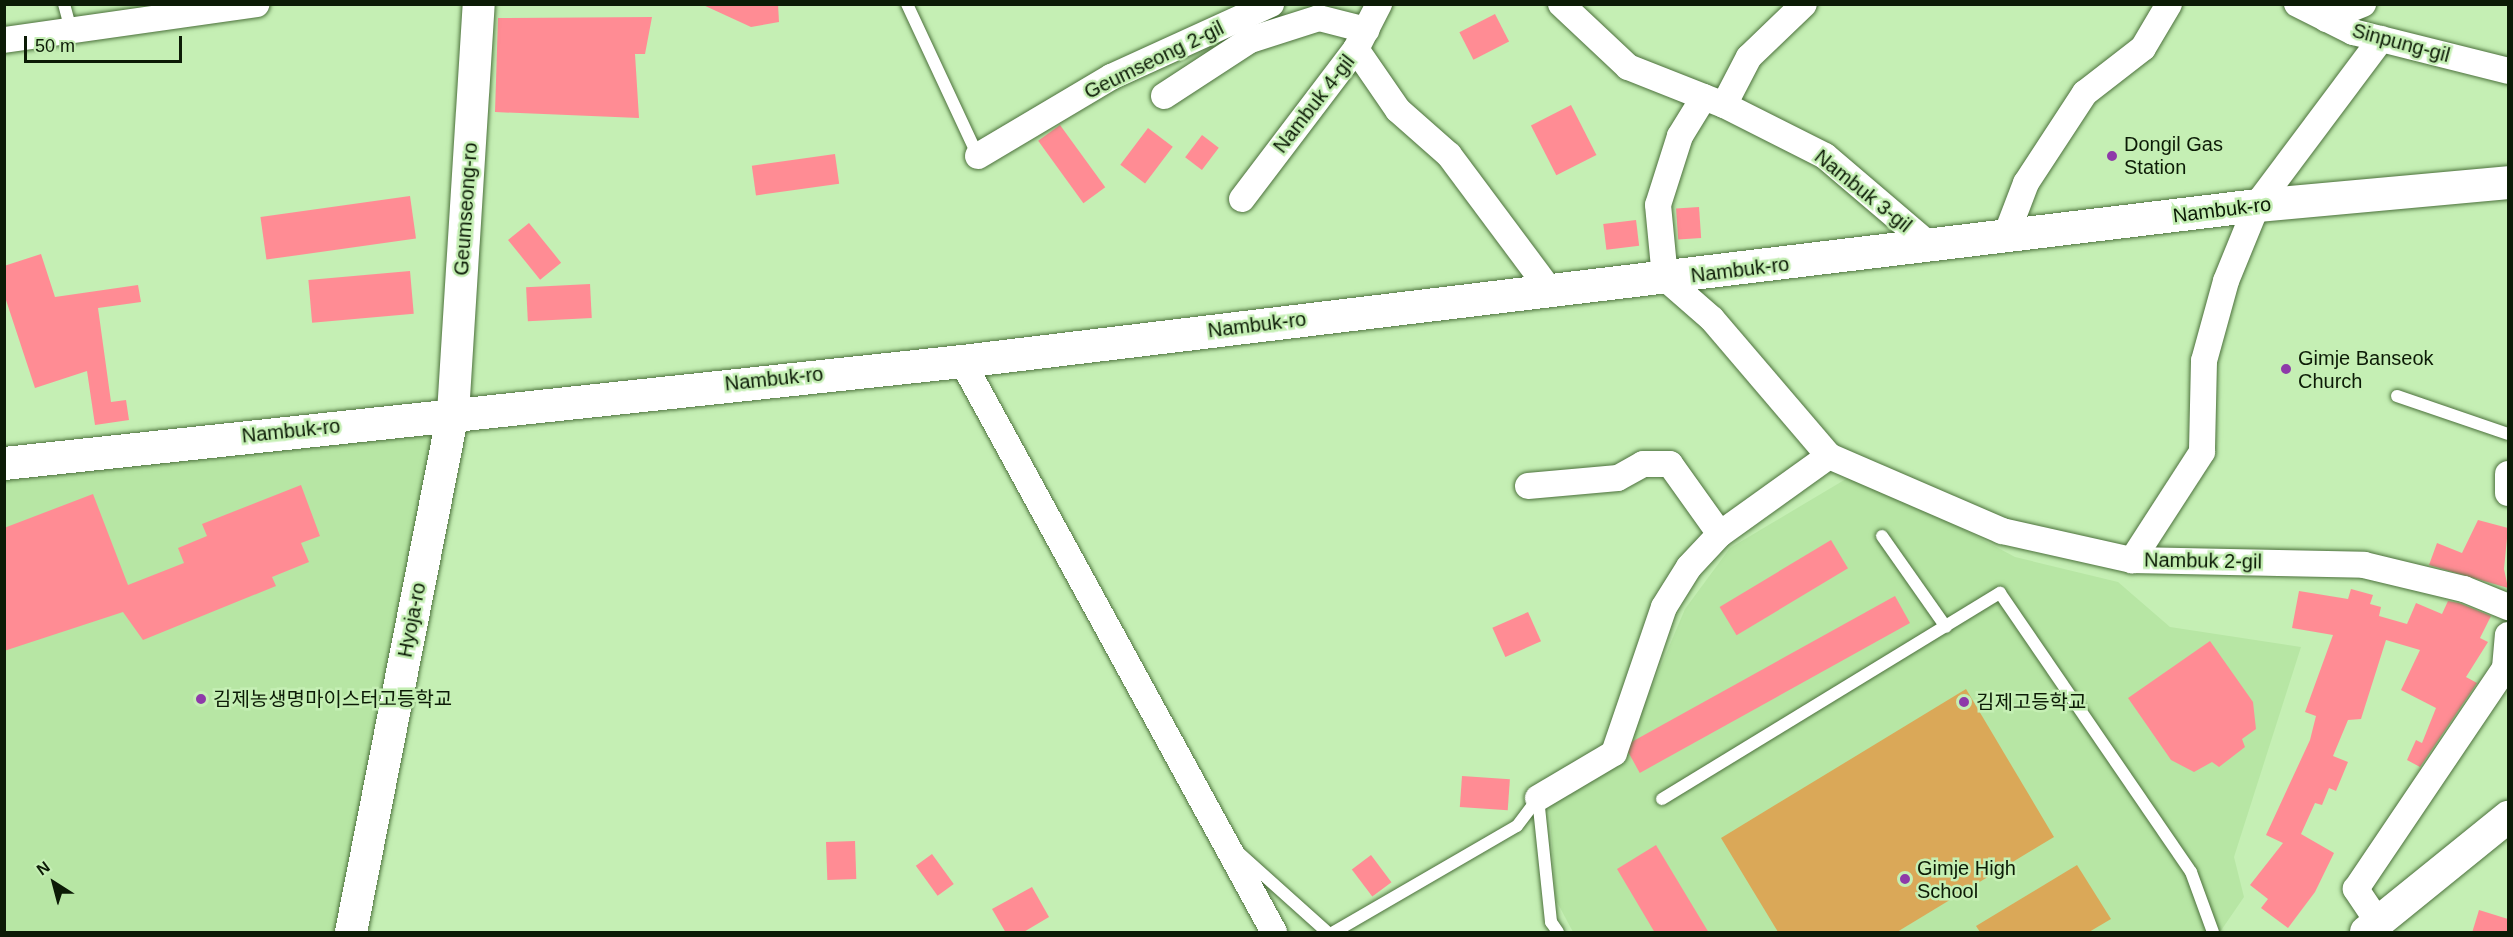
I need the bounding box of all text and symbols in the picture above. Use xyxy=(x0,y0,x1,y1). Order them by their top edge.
street label: Geumseong 2-gil xyxy=(1080,16,1228,104)
street label: Sinpung-gil xyxy=(2350,18,2452,68)
scale bar xyxy=(27,24,184,62)
text: 50 m xyxy=(35,36,75,56)
street label: Nambuk 4-gil xyxy=(1268,50,1360,158)
place label: Dongil Gas Station xyxy=(2124,132,2223,179)
street label: Geumseong-ro xyxy=(449,142,483,276)
street label: Nambuk 3-gil xyxy=(1810,145,1916,237)
marker: Dongil Gas Station xyxy=(2105,149,2119,163)
street label: Nambuk-ro xyxy=(2171,192,2273,228)
street label: Nambuk-ro xyxy=(1689,252,1791,288)
street label: Nambuk-ro xyxy=(1206,307,1308,343)
place label: Gimje Banseok Church xyxy=(2298,346,2434,393)
street label: Nambuk-ro xyxy=(724,362,824,396)
marker: Gimje Banseok Church xyxy=(2279,362,2293,376)
street label: Nambuk-ro xyxy=(241,414,341,448)
street label: Nambuk 2-gil xyxy=(2144,548,2262,574)
street label: Hyoja-ro xyxy=(393,581,431,659)
place label: 김제농생명마이스터고등학교 xyxy=(213,687,452,711)
place label: 김제고등학교 xyxy=(1976,690,2086,714)
marker: 김제농생명마이스터고등학교 xyxy=(194,692,208,706)
marker: 김제고등학교 xyxy=(1957,695,1971,709)
north arrow xyxy=(24,853,84,913)
place label: Gimje High School xyxy=(1917,856,2016,903)
text: N xyxy=(33,858,53,878)
marker: Gimje High School xyxy=(1898,872,1912,886)

